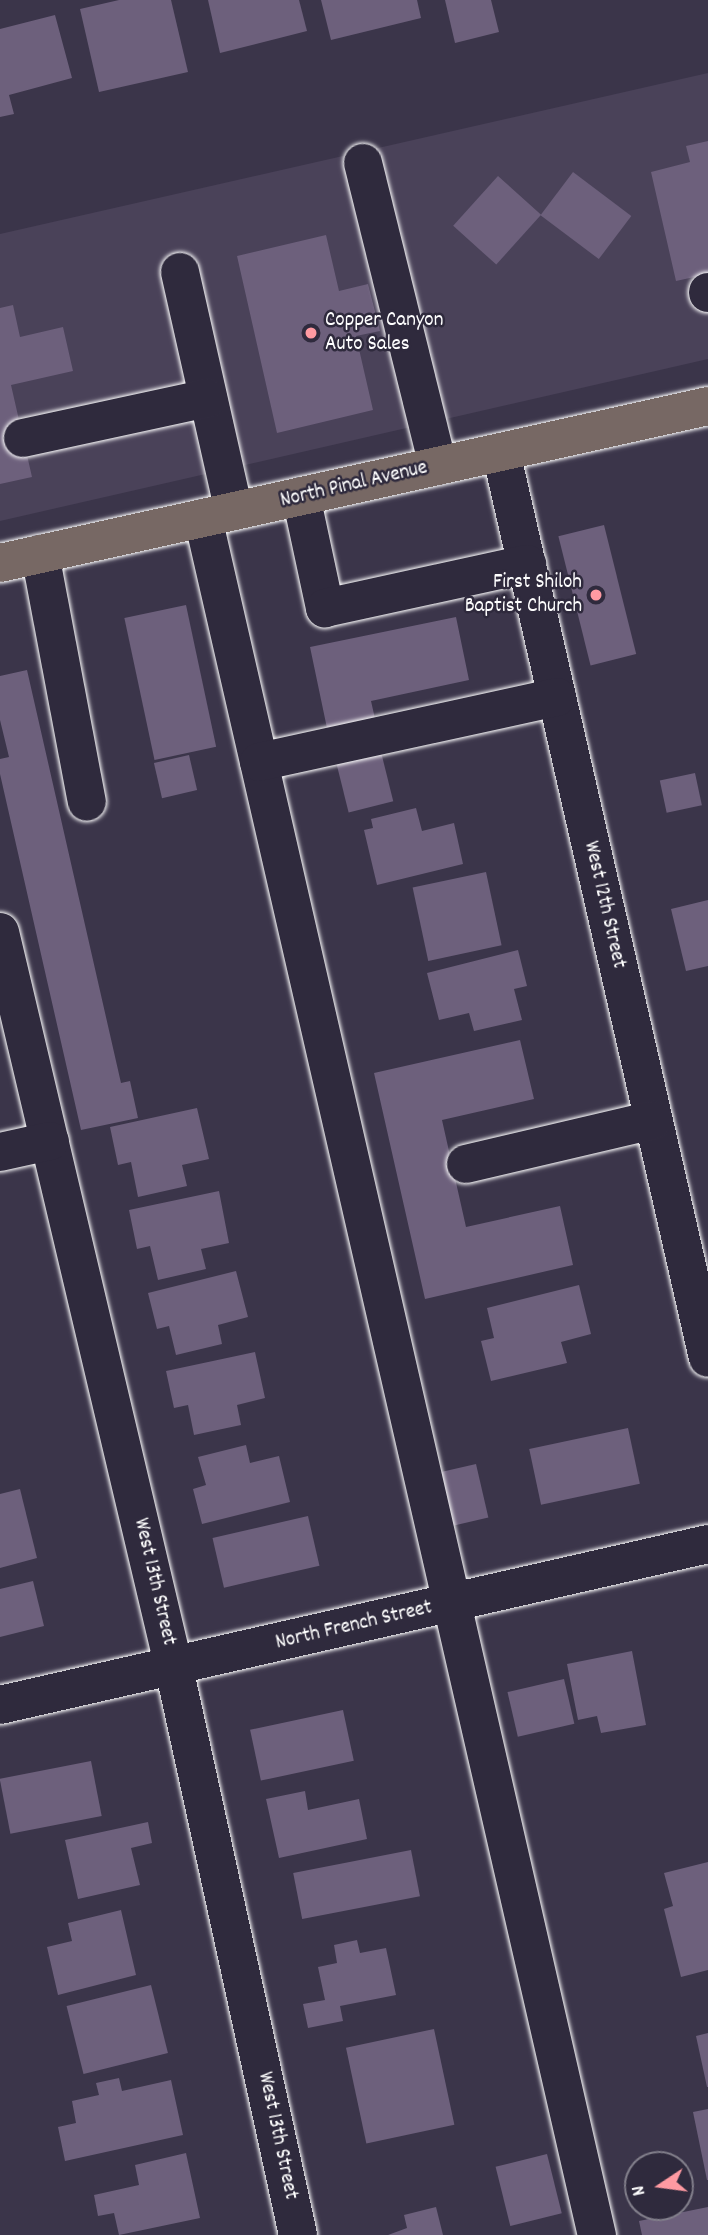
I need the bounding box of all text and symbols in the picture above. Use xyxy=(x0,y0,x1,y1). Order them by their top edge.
place label: Copper Canyon Auto Sales xyxy=(325,308,443,358)
marker: Copper Canyon Auto Sales xyxy=(303,325,319,341)
street label: North Pinal Avenue xyxy=(278,456,430,514)
place label: First Shiloh Baptist Church xyxy=(465,570,582,620)
marker: First Shiloh Baptist Church xyxy=(588,587,604,603)
street label: West 12th Street xyxy=(577,839,631,971)
street label: West 13th Street xyxy=(127,1516,181,1648)
street label: North French Street xyxy=(273,1596,435,1656)
street label: West 13th Street xyxy=(251,2070,303,2202)
north arrow xyxy=(624,2151,694,2221)
text: N xyxy=(626,2183,654,2198)

